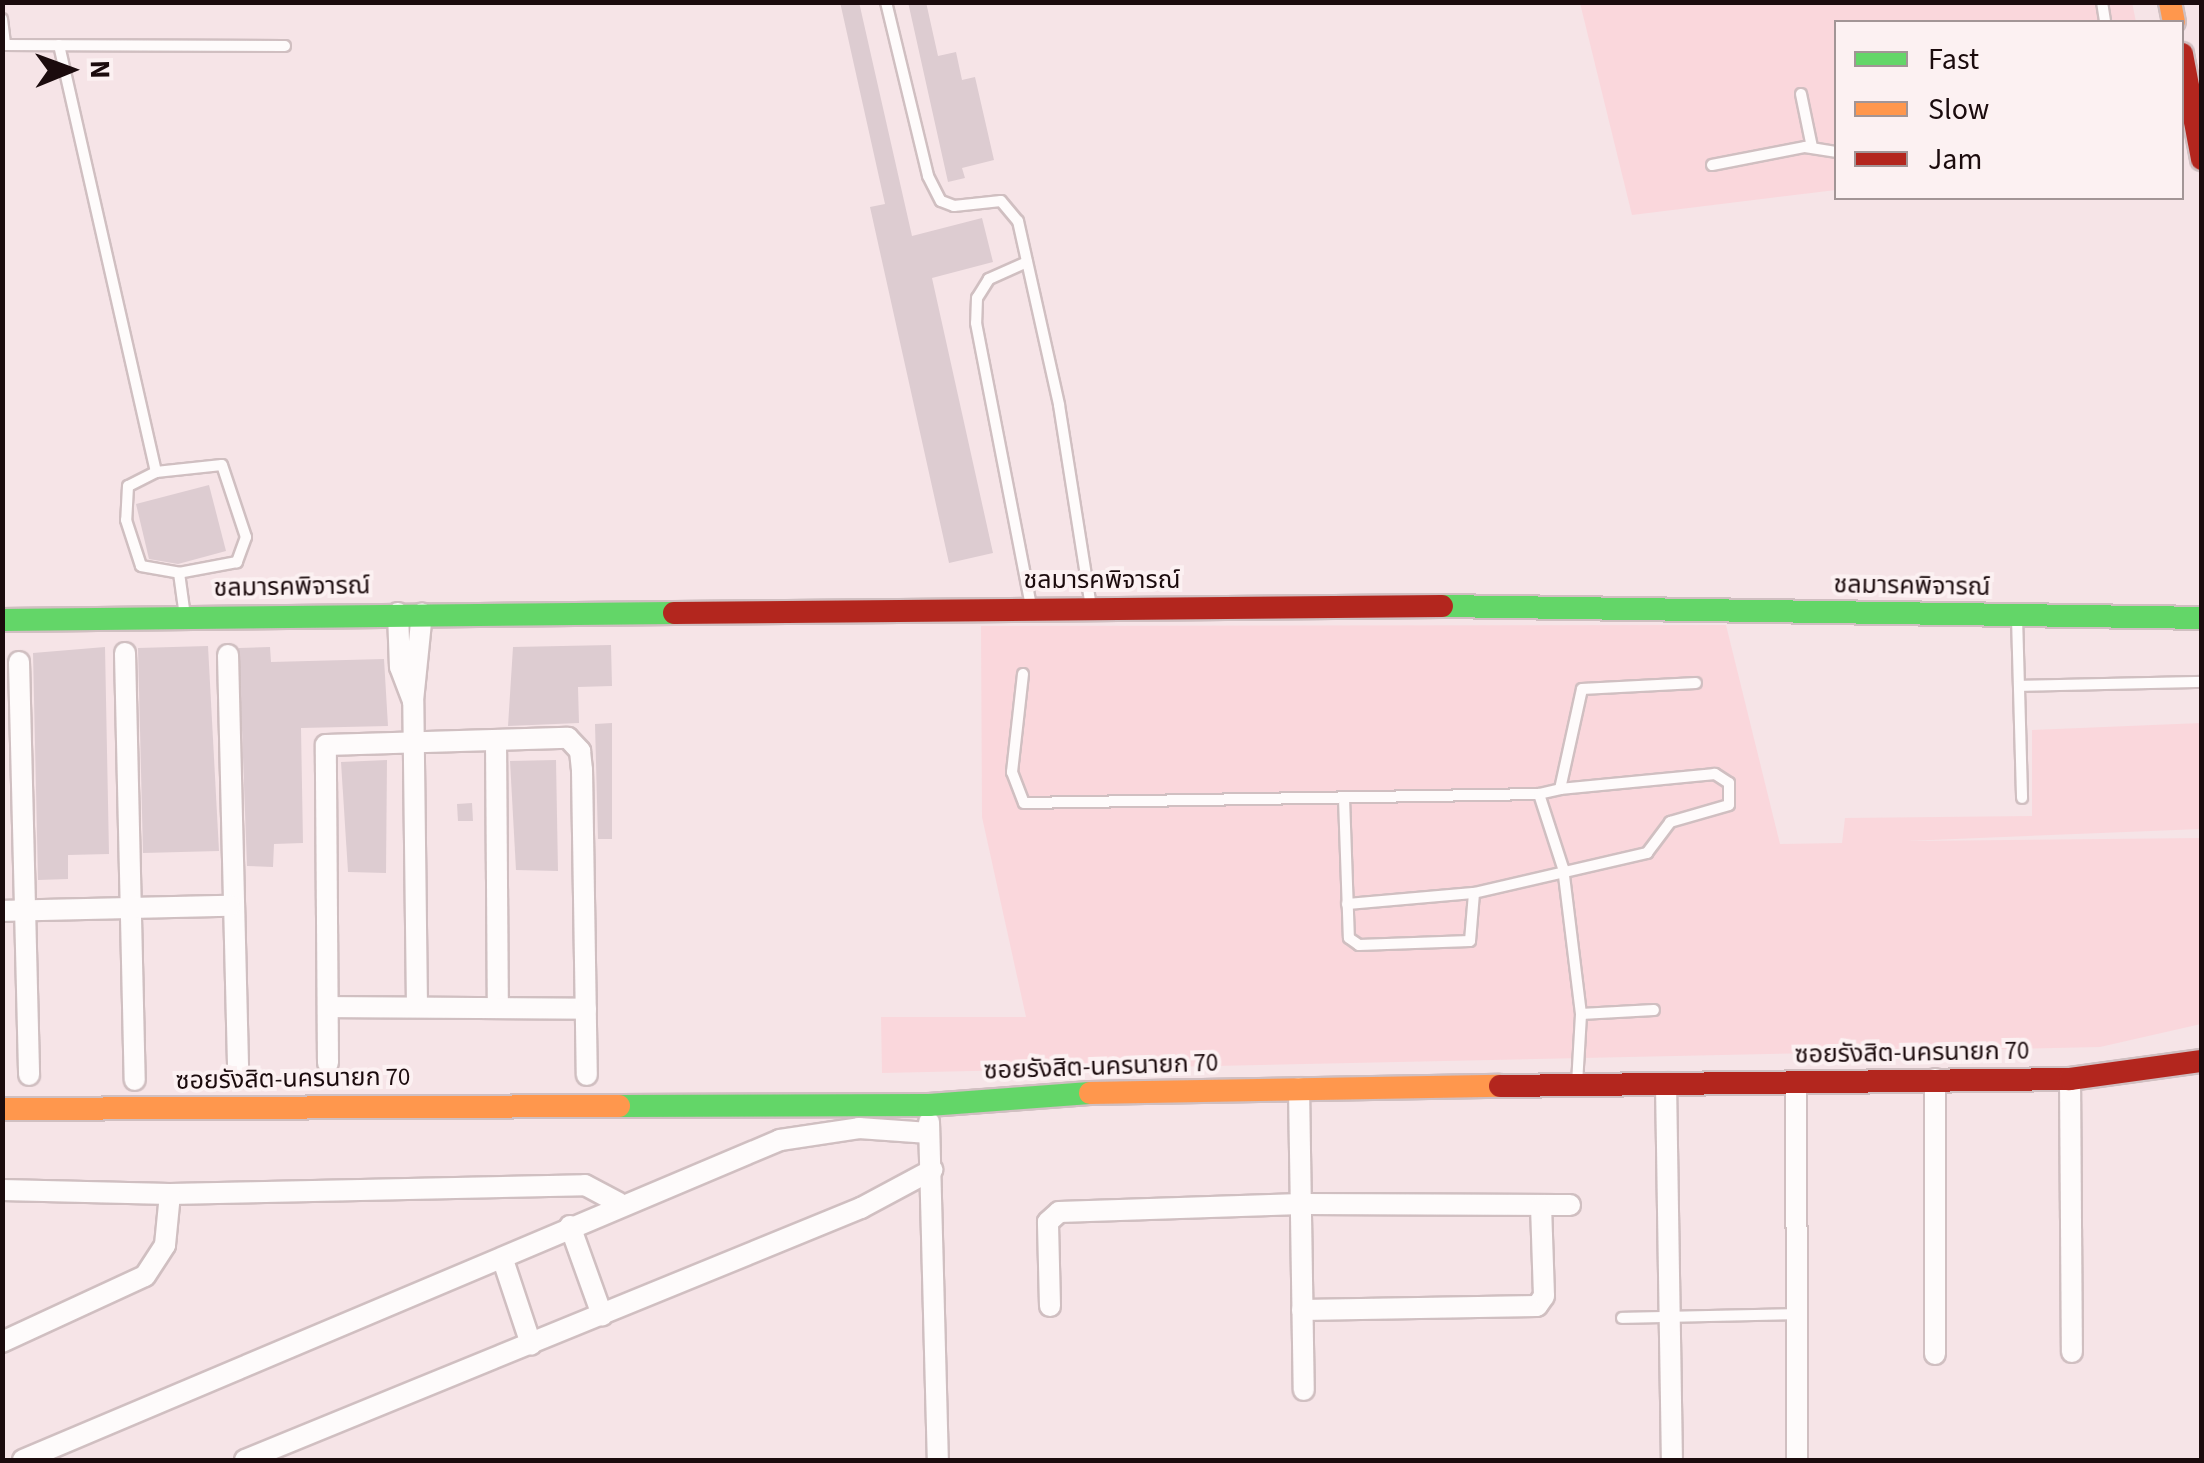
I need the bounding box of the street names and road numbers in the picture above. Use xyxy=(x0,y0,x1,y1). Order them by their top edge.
street label: ชลมารคพิจารณ์ xyxy=(1024,565,1180,595)
street label: ชลมารคพิจารณ์ xyxy=(1833,570,1991,602)
street label: ชลมารคพิจารณ์ xyxy=(213,571,371,603)
street label: ซอยรังสิต-นครนายก 70 xyxy=(1794,1036,2030,1070)
street label: ซอยรังสิต-นครนายก 70 xyxy=(983,1048,1219,1086)
street label: ซอยรังสิต-นครนายก 70 xyxy=(175,1062,411,1096)

